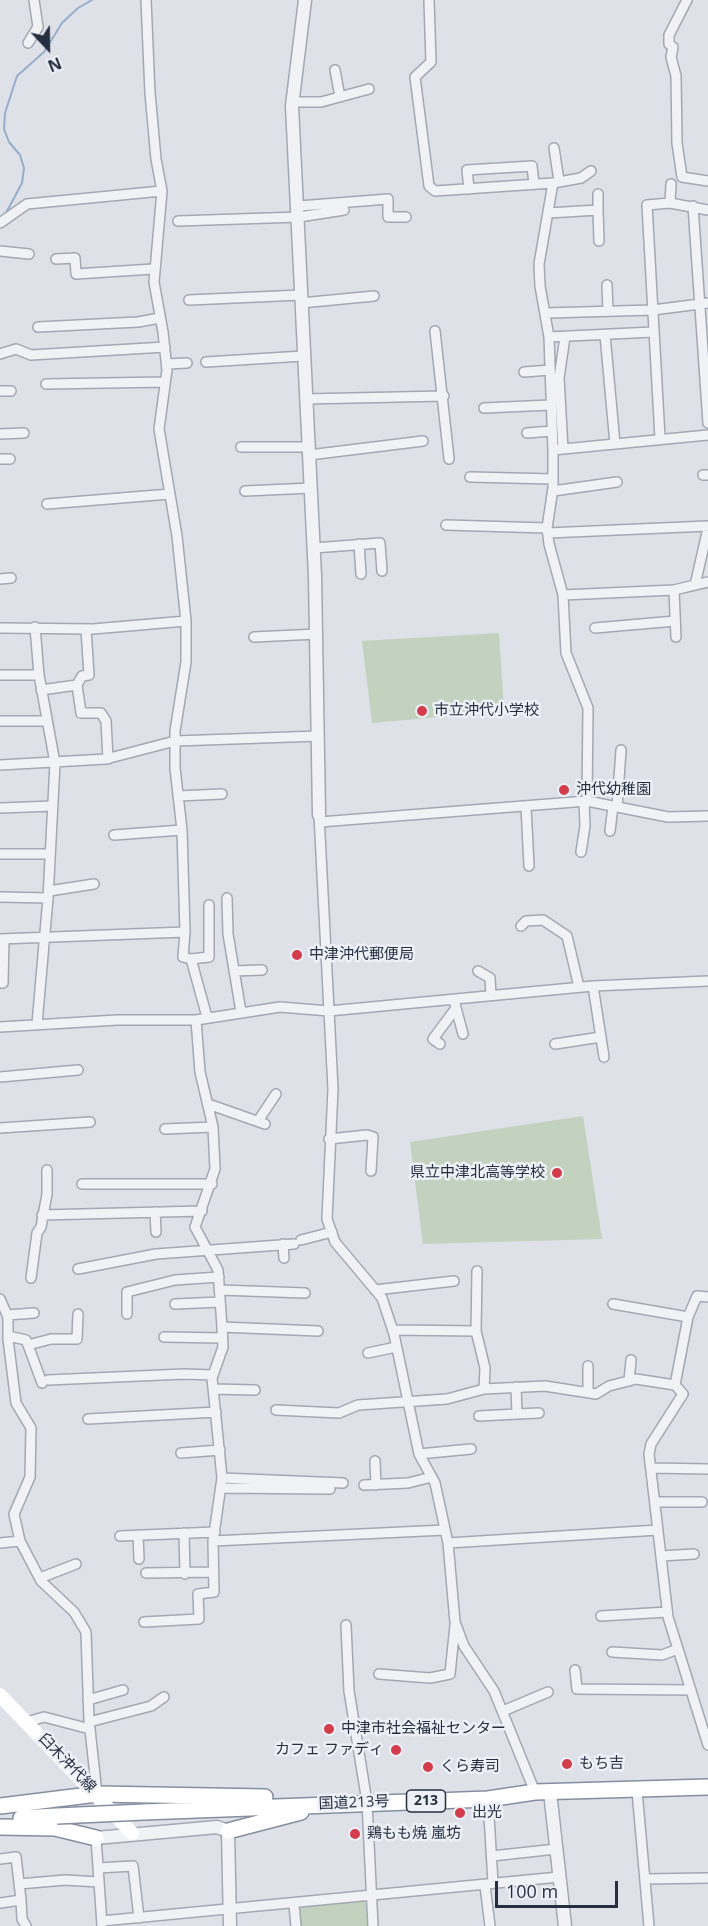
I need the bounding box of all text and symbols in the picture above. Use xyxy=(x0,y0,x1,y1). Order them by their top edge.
north arrow xyxy=(18,18,78,78)
text: N xyxy=(45,52,65,77)
place label: 市立沖代小学校 xyxy=(434,702,539,720)
marker: 市立沖代小学校 xyxy=(415,704,429,718)
place label: 沖代幼稚園 xyxy=(576,781,651,799)
marker: 沖代幼稚園 xyxy=(557,783,571,797)
place label: 中津沖代郵便局 xyxy=(309,946,414,964)
marker: 中津沖代郵便局 xyxy=(290,948,304,962)
place label: 県立中津北高等学校 xyxy=(410,1164,545,1182)
marker: 県立中津北高等学校 xyxy=(550,1166,564,1180)
place label: 中津市社会福祉センター xyxy=(341,1720,506,1738)
marker: 中津市社会福祉センター xyxy=(322,1722,336,1736)
street label: 臼木沖代線 xyxy=(34,1730,100,1796)
place label: カフェ ファディ xyxy=(275,1741,384,1759)
marker: カフェ ファディ xyxy=(389,1743,403,1757)
place label: もち吉 xyxy=(579,1755,624,1773)
marker: もち吉 xyxy=(560,1757,574,1771)
place label: くら寿司 xyxy=(440,1758,500,1776)
marker: くら寿司 xyxy=(421,1760,435,1774)
road number: 213 xyxy=(406,1790,446,1812)
street label: 国道213号 xyxy=(318,1793,390,1813)
place label: 出光 xyxy=(472,1804,502,1822)
marker: 出光 xyxy=(453,1806,467,1820)
place label: 鶏もも焼 嵐坊 xyxy=(367,1825,461,1843)
marker: 鶏もも焼 嵐坊 xyxy=(348,1827,362,1841)
scale bar xyxy=(498,1869,621,1907)
text: 100 m xyxy=(506,1879,558,1903)

